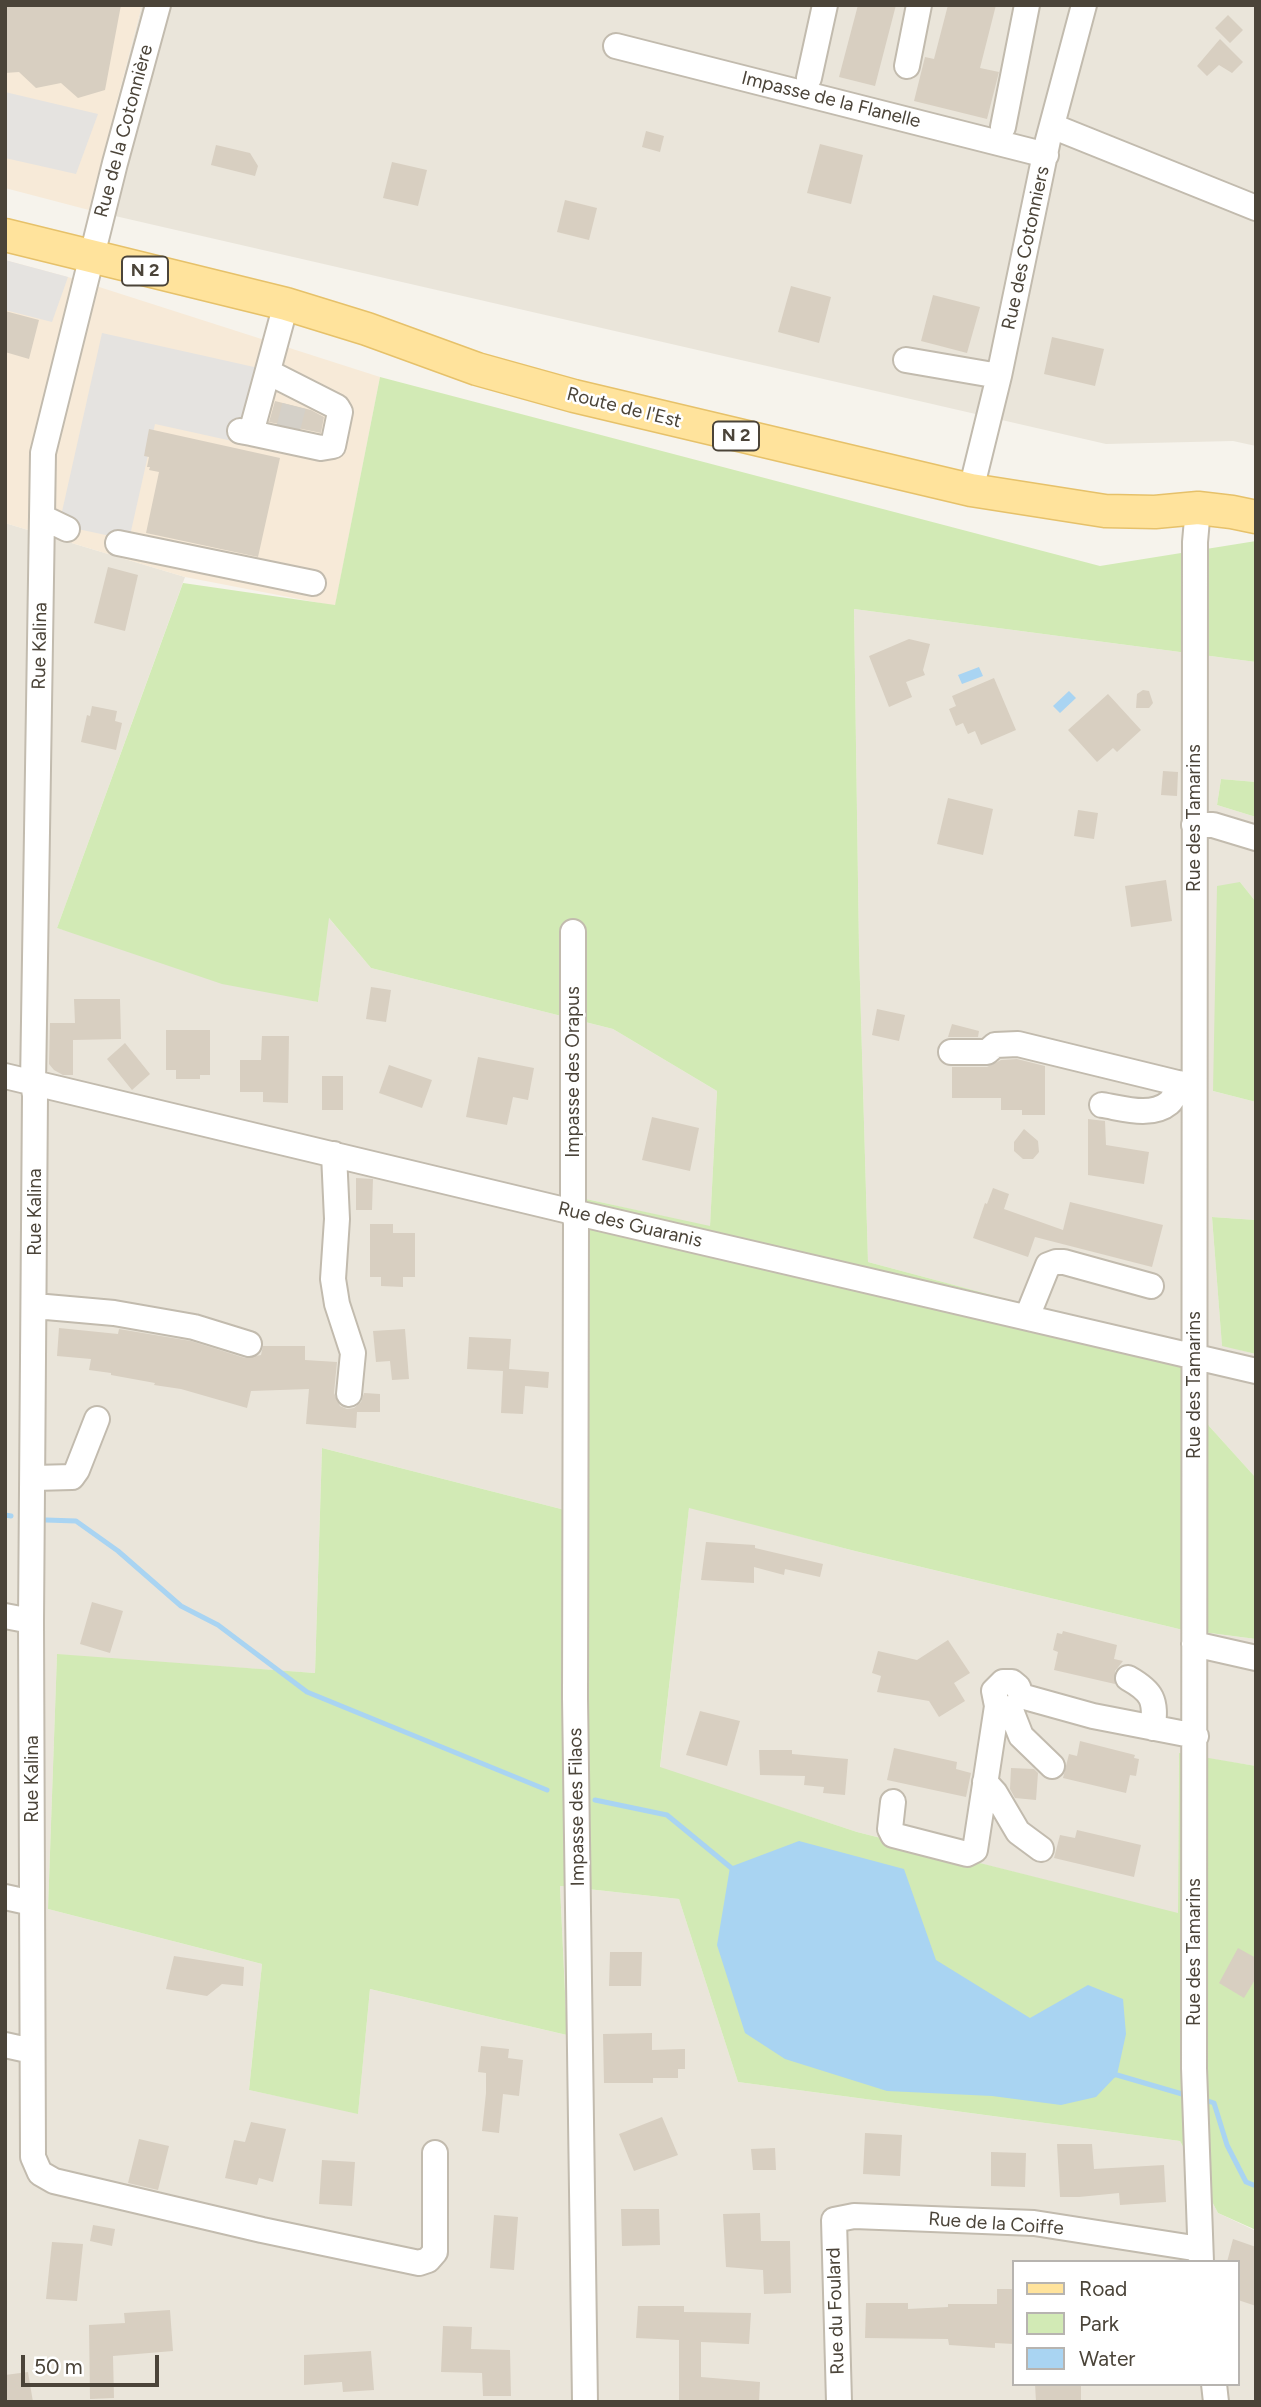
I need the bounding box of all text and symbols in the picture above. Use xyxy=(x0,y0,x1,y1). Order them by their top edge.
street label: Rue de la Cotonnière xyxy=(90,42,158,220)
street label: Impasse de la Flanelle xyxy=(739,67,923,133)
street label: Rue des Cotonniers xyxy=(998,164,1054,332)
road number: N 2 xyxy=(122,256,168,286)
street label: Route de l'Est xyxy=(564,383,684,433)
road number: N 2 xyxy=(713,422,759,450)
street label: Rue Kalina xyxy=(28,602,52,690)
street label: Rue des Tamarins xyxy=(1183,744,1205,892)
street label: Impasse des Orapus xyxy=(562,986,584,1158)
street label: Rue Kalina xyxy=(24,1168,46,1256)
street label: Rue des Guaranis xyxy=(556,1197,704,1253)
street label: Rue des Tamarins xyxy=(1183,1311,1205,1459)
street label: Impasse des Filaos xyxy=(564,1728,590,1886)
street label: Rue Kalina xyxy=(21,1735,43,1823)
street label: Rue des Tamarins xyxy=(1183,1878,1205,2026)
street label: Rue de la Coiffe xyxy=(927,2208,1065,2240)
street label: Rue du Foulard xyxy=(822,2247,850,2375)
legend xyxy=(1012,2260,1240,2386)
text: Road xyxy=(1079,2276,1127,2301)
text: Park xyxy=(1079,2311,1119,2336)
scale bar xyxy=(24,2340,163,2384)
text: Water xyxy=(1079,2346,1135,2371)
text: 50 m xyxy=(34,2354,83,2379)

